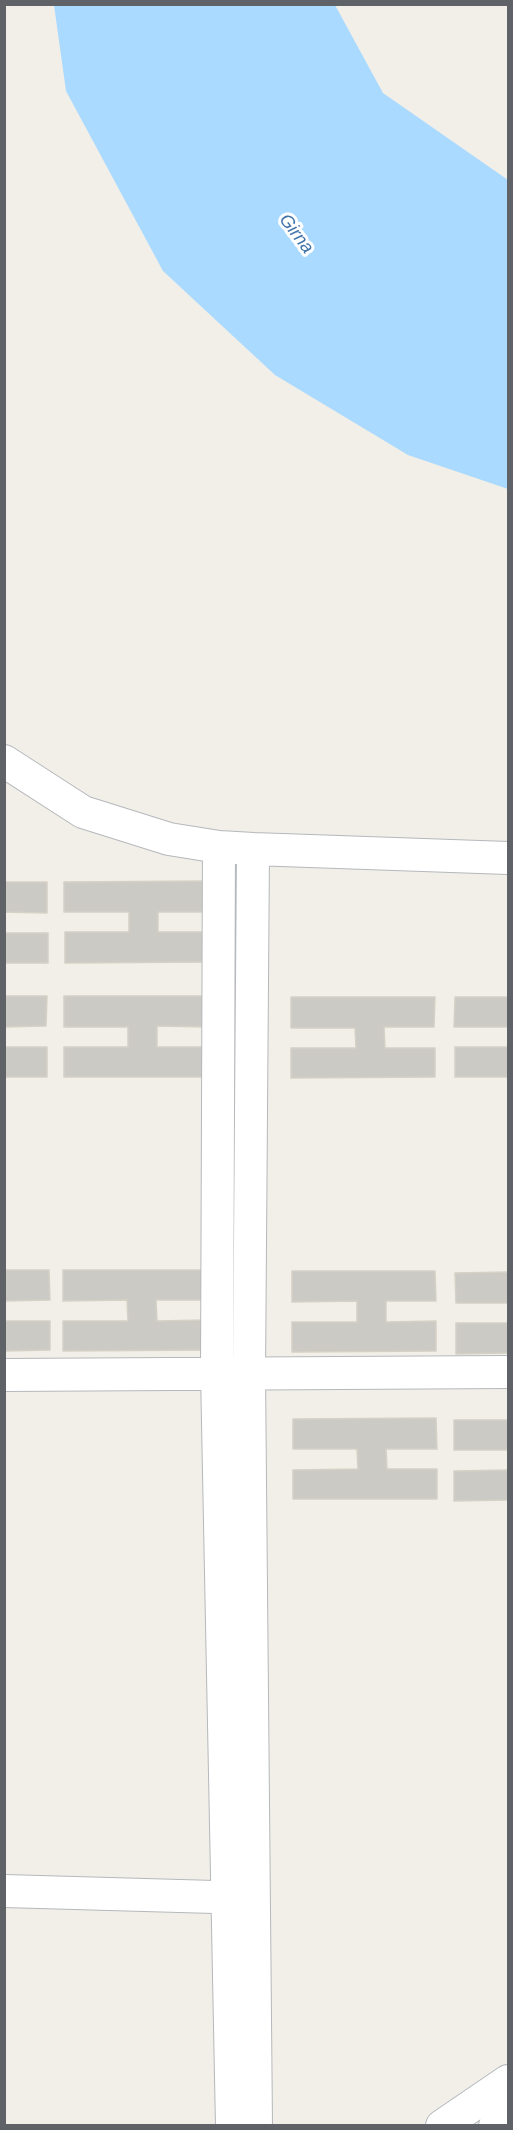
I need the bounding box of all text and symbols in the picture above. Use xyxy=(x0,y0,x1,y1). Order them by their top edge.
water label: Girna xyxy=(274,210,318,258)

